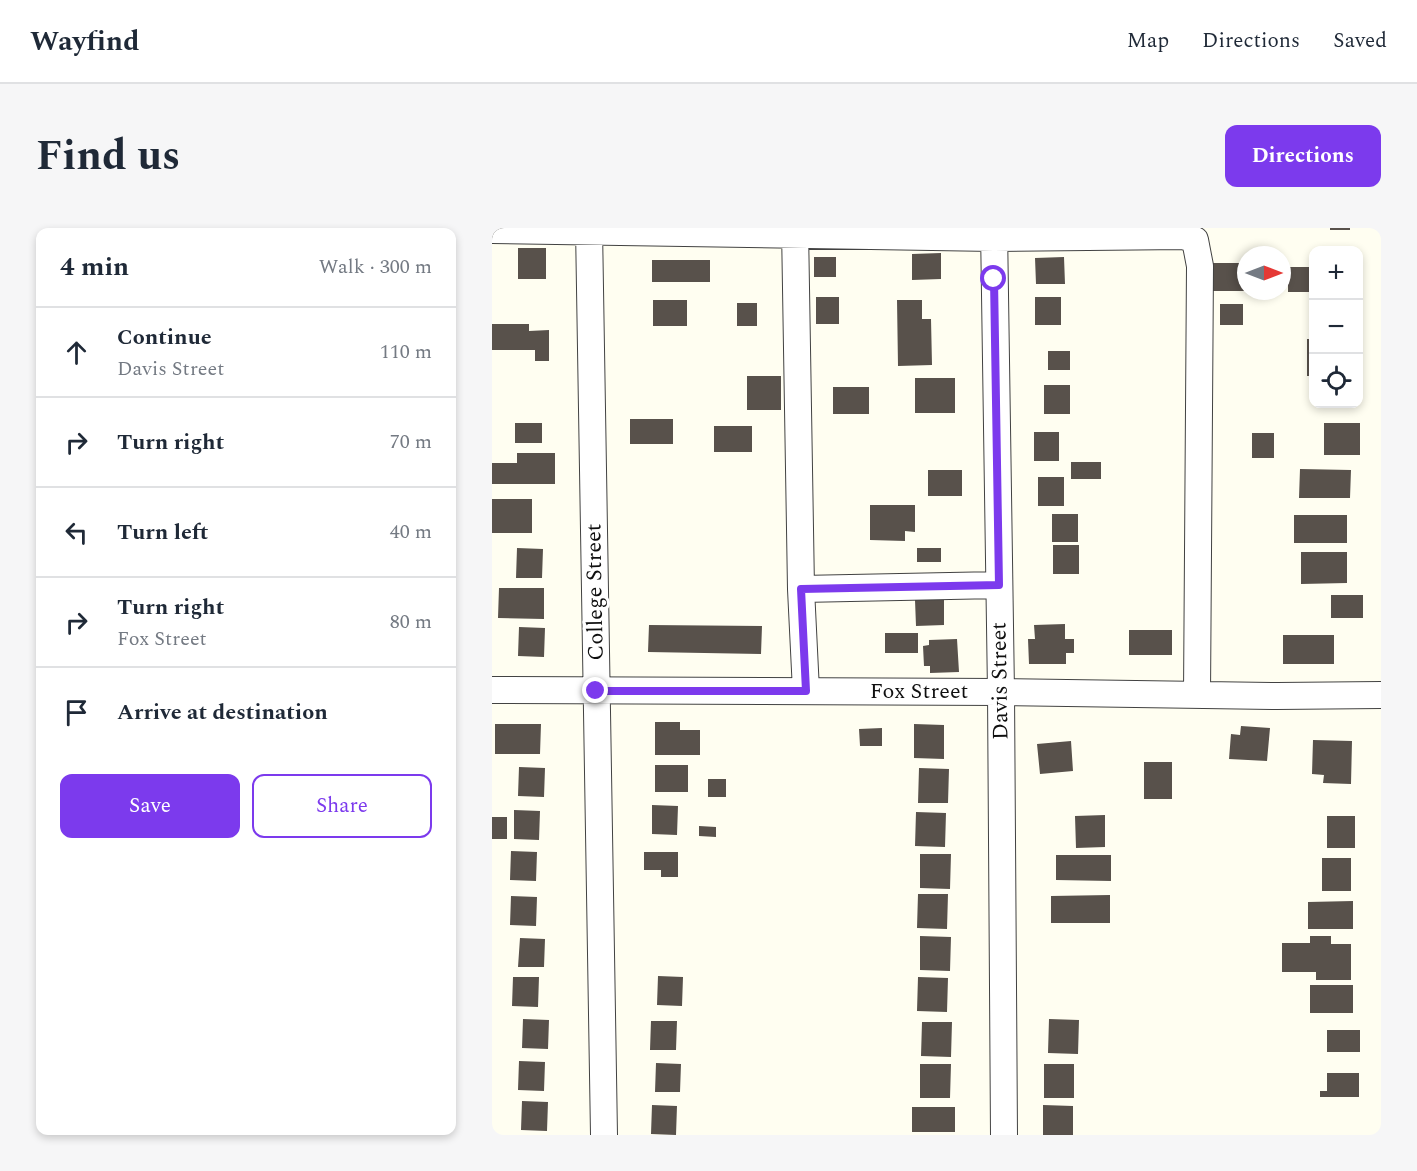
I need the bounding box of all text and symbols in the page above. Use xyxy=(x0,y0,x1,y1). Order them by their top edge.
text: Wayfind xyxy=(30,20,139,63)
text: Map xyxy=(1127,25,1169,57)
text: Directions xyxy=(1202,25,1300,57)
text: Saved xyxy=(1333,25,1387,57)
text: Find us xyxy=(36,125,180,188)
button: Directions xyxy=(1225,125,1381,187)
north arrow xyxy=(1237,246,1291,300)
map controls xyxy=(1309,246,1363,408)
button: + xyxy=(1309,246,1363,300)
text: 4 min xyxy=(60,247,129,287)
text: Walk · 300 m xyxy=(319,252,432,282)
route start xyxy=(980,265,1006,291)
button: − xyxy=(1309,300,1363,354)
text: Continue xyxy=(117,321,212,354)
icon: ahead xyxy=(60,336,93,369)
text: 110 m xyxy=(380,337,432,367)
text: Davis Street xyxy=(117,354,224,384)
button: locate xyxy=(1309,354,1363,408)
icon: right xyxy=(60,426,93,459)
text: Turn right xyxy=(117,426,224,459)
text: 70 m xyxy=(390,427,432,457)
icon: left xyxy=(60,516,93,549)
text: Turn left xyxy=(117,516,209,549)
text: 40 m xyxy=(390,517,432,547)
street label: College Street xyxy=(577,523,613,661)
text: Turn right xyxy=(117,591,224,624)
icon: right xyxy=(60,606,93,639)
text: 80 m xyxy=(390,607,432,637)
street label: Davis Street xyxy=(982,622,1018,740)
text: Fox Street xyxy=(117,624,207,654)
street label: Fox Street xyxy=(870,675,969,708)
route end xyxy=(582,677,608,703)
icon: arrive xyxy=(60,696,93,729)
text: Arrive at destination xyxy=(117,696,328,729)
button: Save xyxy=(60,774,240,838)
button: Share xyxy=(252,774,432,838)

